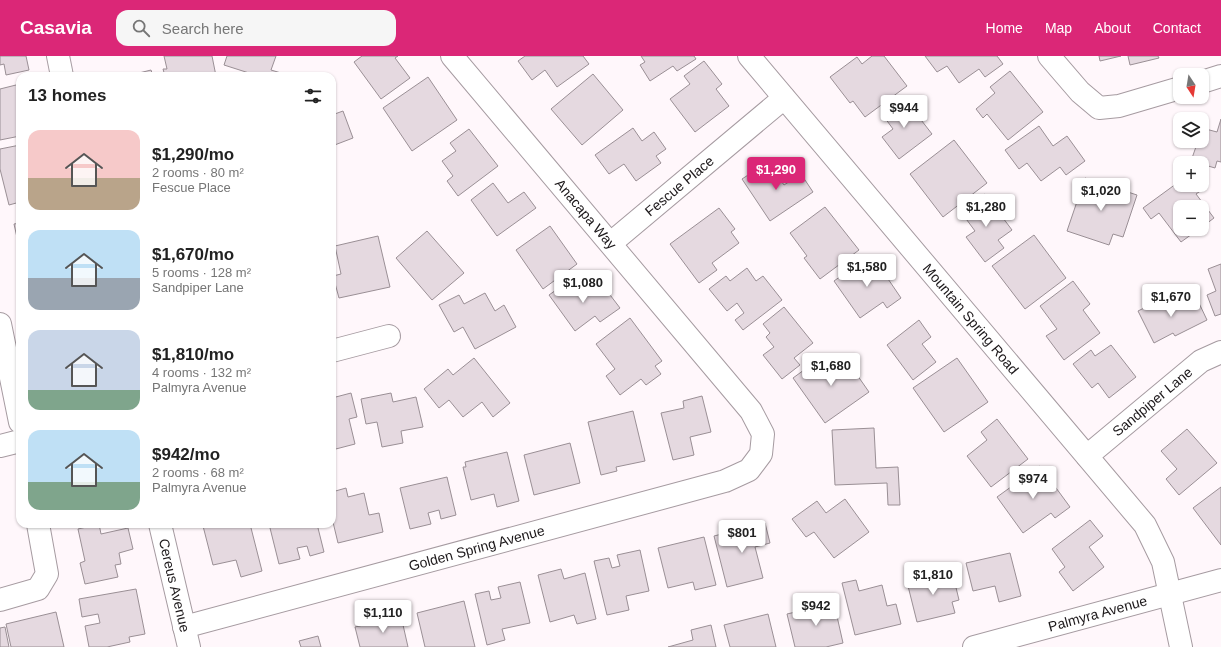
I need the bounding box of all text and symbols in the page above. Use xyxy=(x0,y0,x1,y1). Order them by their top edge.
search box xyxy=(116,10,396,46)
text: Casavia xyxy=(20,17,92,38)
icon: search xyxy=(130,17,152,39)
text: Search here xyxy=(162,20,244,37)
text: Home xyxy=(986,20,1023,36)
text: Map xyxy=(1045,20,1072,36)
text: About xyxy=(1094,20,1131,36)
text: Contact xyxy=(1153,20,1201,36)
north arrow xyxy=(1173,68,1209,104)
map controls xyxy=(1173,68,1209,236)
icon: filters xyxy=(302,85,324,107)
text: 13 homes xyxy=(28,86,106,105)
pin: $944 xyxy=(880,95,928,129)
text: $944 xyxy=(890,100,918,115)
button: layers xyxy=(1173,112,1209,148)
text: $1,290/mo xyxy=(152,145,234,164)
icon: home xyxy=(60,146,108,194)
street label: Fescue Place xyxy=(642,152,717,219)
button: + xyxy=(1173,156,1209,192)
pin: $1,290 xyxy=(743,157,809,191)
text: $1,290 xyxy=(756,162,796,177)
text: 2 rooms · 80 m² xyxy=(152,165,244,180)
street label: Anacapa Way xyxy=(552,176,620,252)
pin: $1,020 xyxy=(1068,178,1134,212)
text: Fescue Place xyxy=(152,180,231,195)
text: $1,020 xyxy=(1081,183,1121,198)
pin: $1,280 xyxy=(953,194,1019,228)
text: $1,280 xyxy=(966,199,1006,214)
button: − xyxy=(1173,200,1209,236)
text: $1,670/mo xyxy=(152,245,234,264)
icon: home xyxy=(60,246,108,294)
pin: $1,580 xyxy=(834,254,900,288)
text: $1,580 xyxy=(847,259,887,274)
street label: Mountain Spring Road xyxy=(920,260,1022,377)
text: 5 rooms · 128 m² xyxy=(152,265,251,280)
pin: $1,080 xyxy=(550,270,616,304)
text: $1,080 xyxy=(563,275,603,290)
text: Sandpiper Lane xyxy=(152,280,244,295)
pin: $1,670 xyxy=(1138,284,1204,318)
text: $1,670 xyxy=(1151,289,1191,304)
text: $1,810/mo xyxy=(152,345,234,364)
icon: home xyxy=(60,346,108,394)
pin: $1,680 xyxy=(798,353,864,387)
text: $1,680 xyxy=(811,358,851,373)
street label: Sandpiper Lane xyxy=(1109,364,1196,439)
text: 4 rooms · 132 m² xyxy=(152,365,251,380)
text: Palmyra Avenue xyxy=(152,380,246,395)
text: $942/mo xyxy=(152,445,220,464)
icon: home xyxy=(60,446,108,494)
text: 2 rooms · 68 m² xyxy=(152,465,244,480)
pin: $974 xyxy=(1009,466,1057,500)
text: $974 xyxy=(1019,471,1047,486)
text: Palmyra Avenue xyxy=(152,480,246,495)
pin: $801 xyxy=(718,520,766,554)
street label: Golden Spring Avenue xyxy=(407,522,546,574)
text: $801 xyxy=(728,525,756,540)
street label: Cereus Avenue xyxy=(156,537,193,634)
pin: $1,810 xyxy=(900,562,966,596)
text: $1,810 xyxy=(913,567,953,582)
street label: Palmyra Avenue xyxy=(1046,592,1149,635)
pin: $942 xyxy=(792,593,840,627)
text: $942 xyxy=(802,598,830,613)
pin: $1,110 xyxy=(350,600,416,634)
text: $1,110 xyxy=(363,605,403,620)

